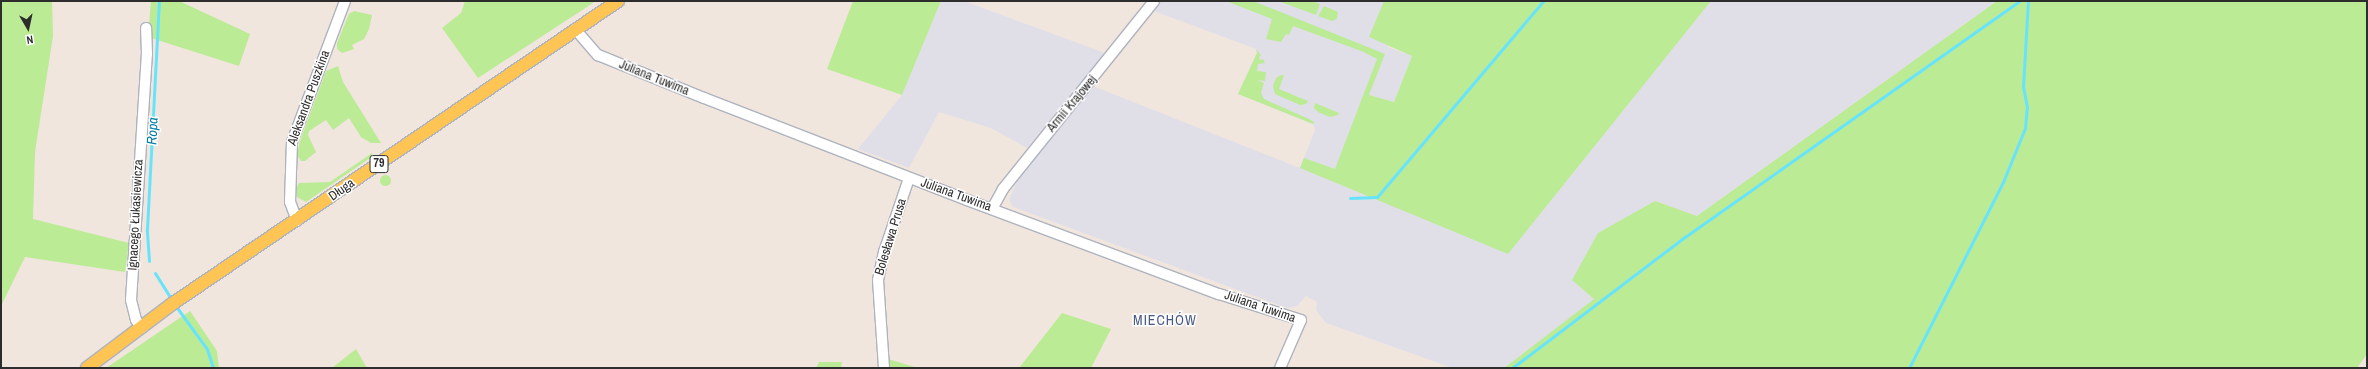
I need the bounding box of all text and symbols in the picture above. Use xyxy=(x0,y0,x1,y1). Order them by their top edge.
north arrow xyxy=(8,8,48,48)
text: N xyxy=(26,32,34,47)
street label: Aleksandra Puszkina xyxy=(285,48,333,148)
street label: Juliana Tuwima xyxy=(617,57,691,99)
street label: Armii Krajowej xyxy=(1044,72,1100,136)
water label: Ropa xyxy=(143,117,161,145)
road number: 79 xyxy=(369,154,389,174)
street label: Ignacego Łukasiewicza xyxy=(125,159,147,271)
street label: Juliana Tuwima xyxy=(918,175,994,215)
street label: Długa xyxy=(326,176,358,204)
street label: Bolesława Prusa xyxy=(872,197,910,277)
street label: Juliana Tuwima xyxy=(1222,288,1298,326)
district label: MIECHÓW xyxy=(1133,312,1197,328)

